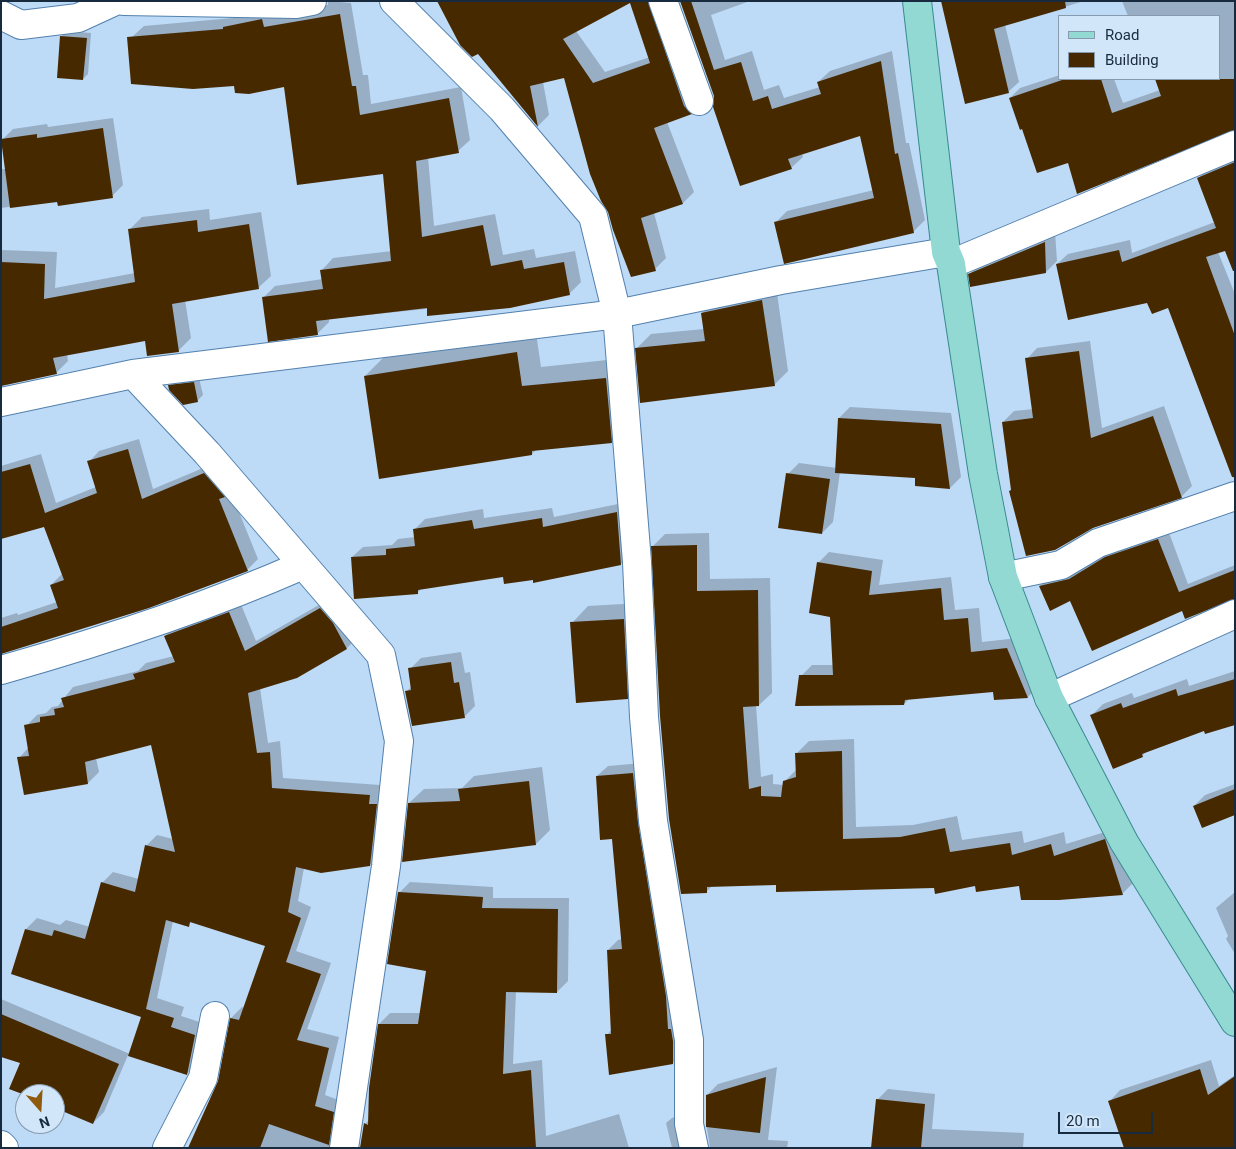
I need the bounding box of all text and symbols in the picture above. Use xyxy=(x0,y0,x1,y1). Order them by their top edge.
legend xyxy=(1058,15,1221,80)
text: Road xyxy=(1105,26,1139,44)
text: Building xyxy=(1105,51,1159,69)
north arrow xyxy=(15,1084,65,1134)
scale bar xyxy=(1061,1102,1156,1134)
text: 20 m xyxy=(1066,1112,1100,1130)
text: N xyxy=(37,1113,52,1131)

